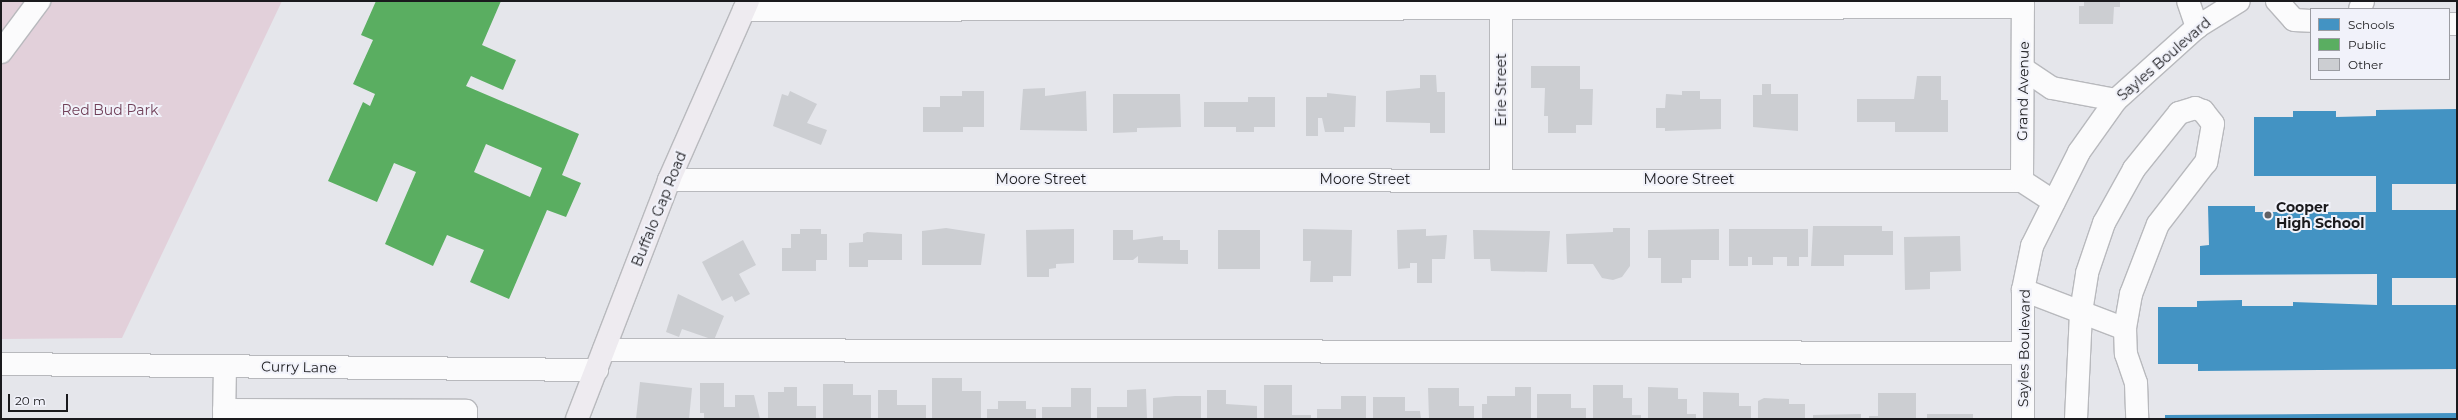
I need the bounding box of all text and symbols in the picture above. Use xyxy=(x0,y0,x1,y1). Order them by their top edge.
legend xyxy=(2310,8,2450,80)
street label: Sayles Boulevard xyxy=(2114,14,2214,104)
text: Schools xyxy=(2348,17,2394,32)
text: Public xyxy=(2348,37,2386,52)
street label: Grand Avenue xyxy=(2014,41,2032,141)
street label: Erie Street xyxy=(1493,53,1509,127)
text: Other xyxy=(2348,57,2383,72)
park label: Red Bud Park xyxy=(62,102,158,118)
street label: Buffalo Gap Road xyxy=(628,149,690,269)
street label: Moore Street xyxy=(996,171,1086,187)
street label: Moore Street xyxy=(1320,171,1410,187)
street label: Moore Street xyxy=(1644,171,1734,187)
place label: Cooper High School xyxy=(2276,199,2364,232)
marker: Cooper High School xyxy=(2263,210,2273,220)
street label: Sayles Boulevard xyxy=(2015,289,2033,407)
street label: Curry Lane xyxy=(261,358,337,376)
scale bar xyxy=(10,386,70,412)
text: 20 m xyxy=(15,393,46,408)

